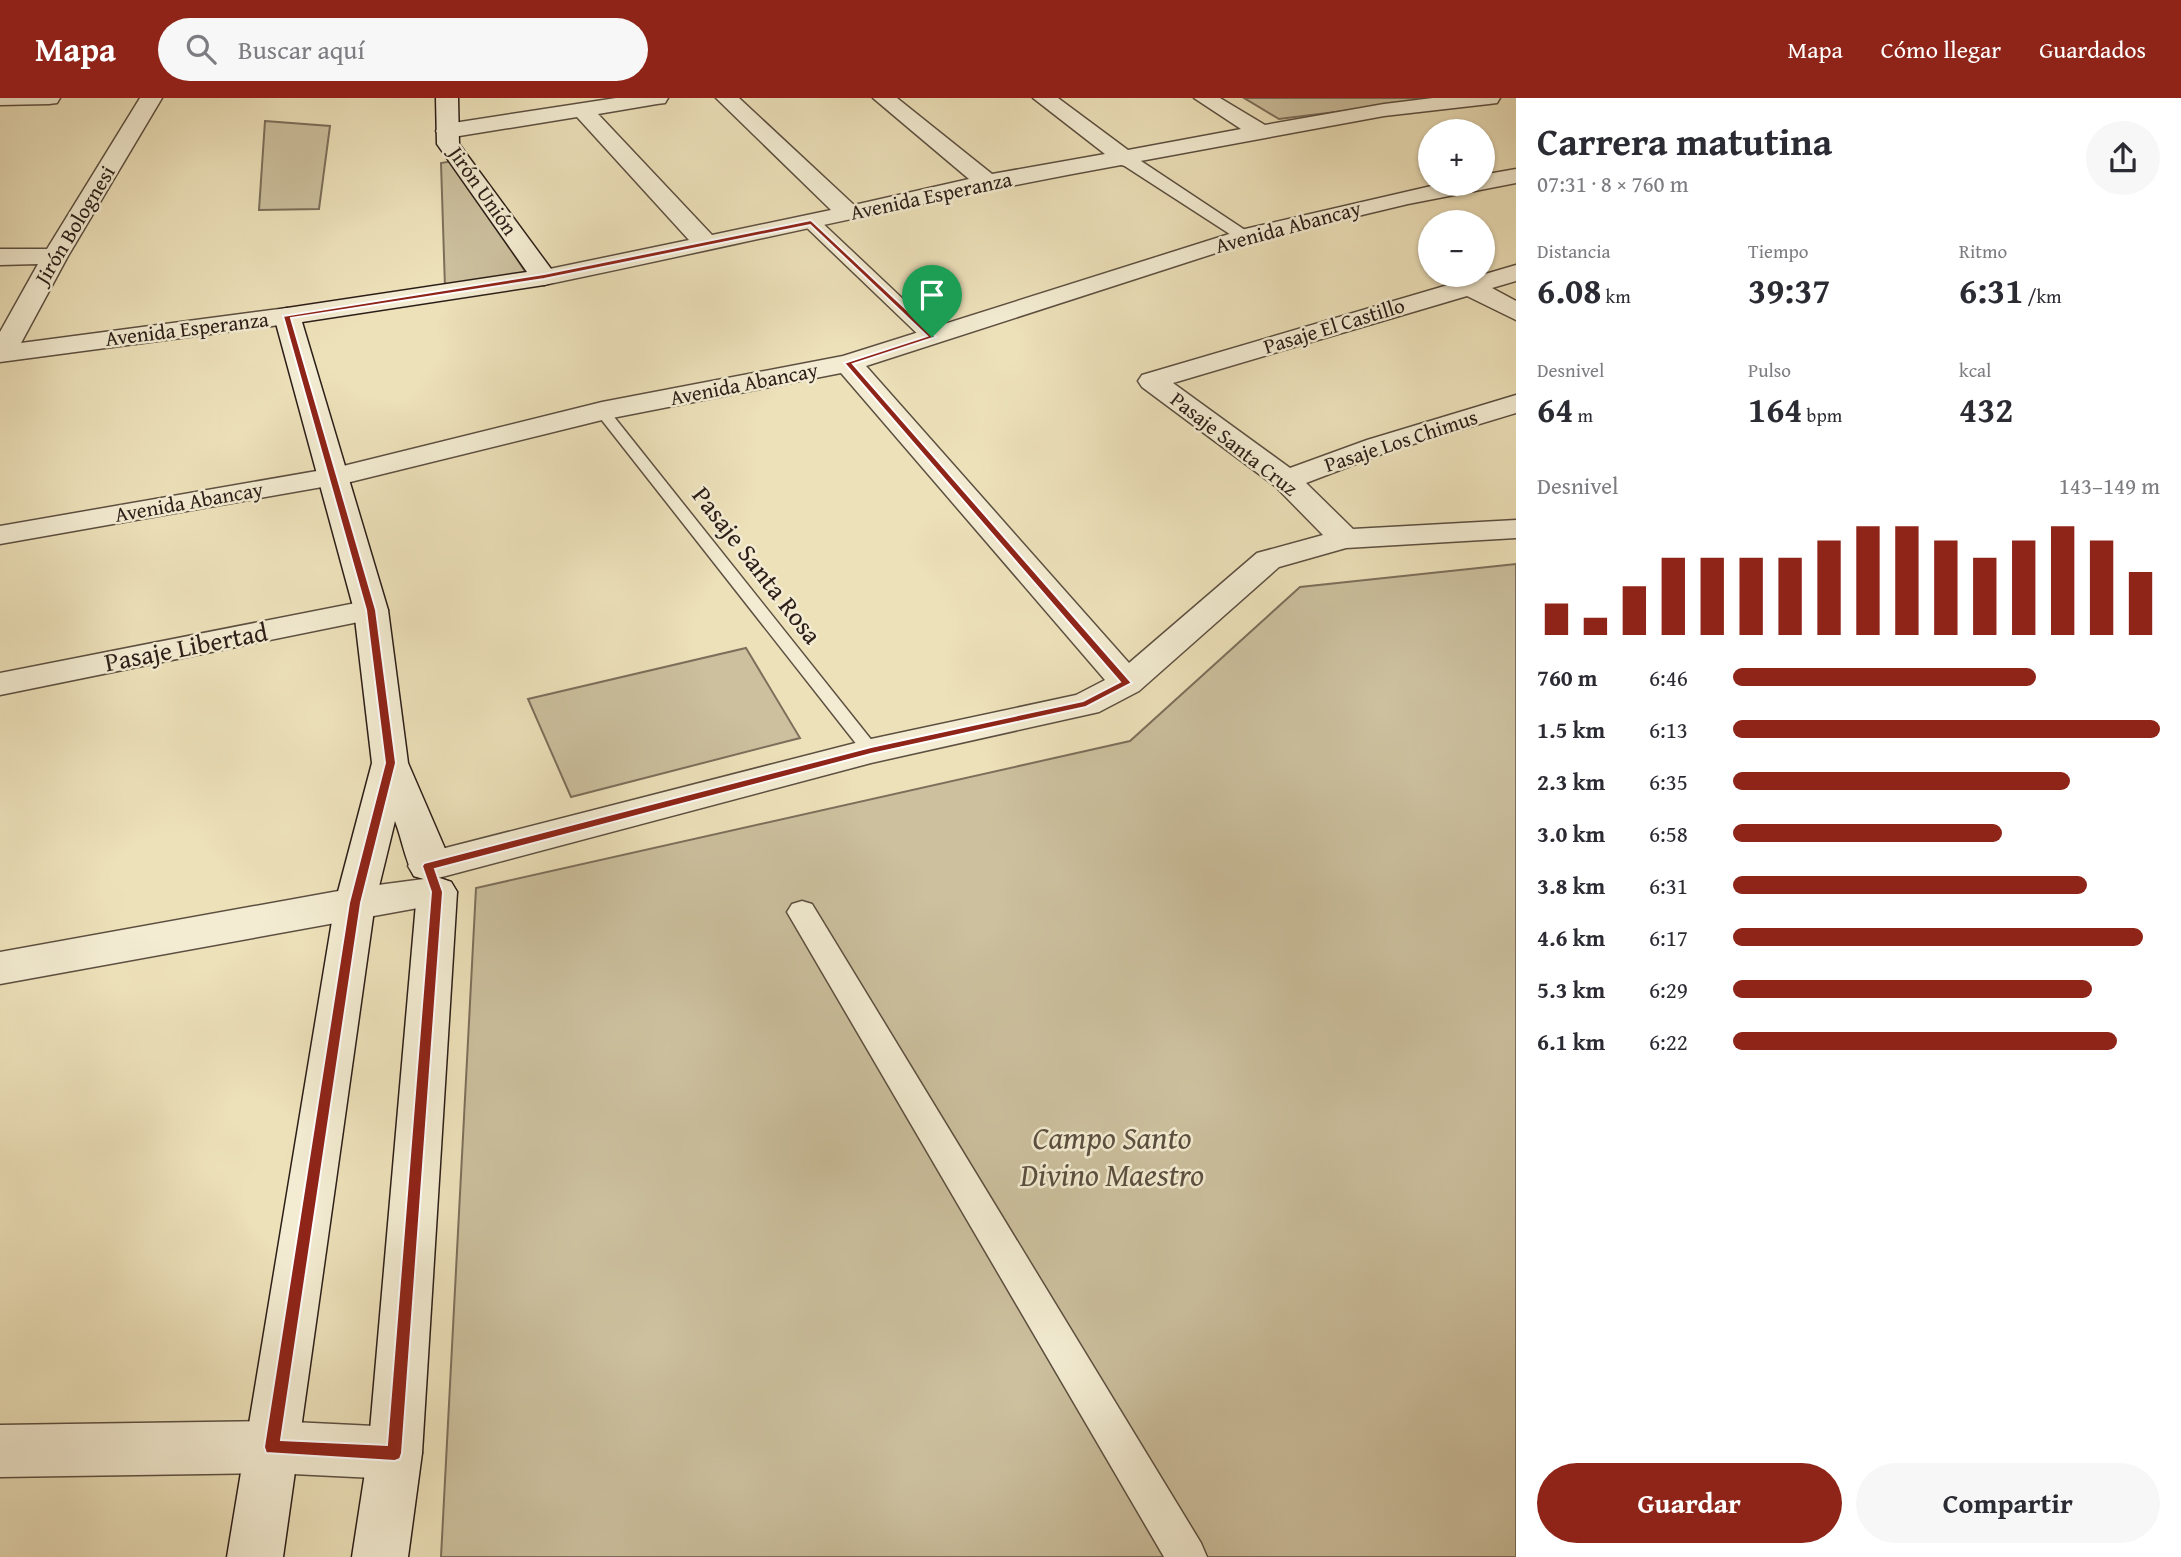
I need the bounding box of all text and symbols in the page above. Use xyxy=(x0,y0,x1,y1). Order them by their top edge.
search box xyxy=(158,18,648,81)
text: Mapa xyxy=(35,25,116,73)
icon: search xyxy=(182,30,220,68)
text: Buscar aquí xyxy=(238,30,365,69)
text: Mapa xyxy=(1787,32,1843,67)
text: Cómo llegar xyxy=(1881,32,2001,67)
text: Guardados xyxy=(2039,32,2146,67)
text: Carrera matutina xyxy=(1537,113,1832,169)
map controls xyxy=(1418,119,1495,287)
button: + xyxy=(1418,119,1495,196)
button: share xyxy=(2086,121,2160,195)
street label: Jirón Unión xyxy=(440,137,526,242)
street label: Jirón Bolognesi xyxy=(25,159,122,293)
street label: Avenida Esperanza xyxy=(847,163,1015,228)
text: 07:31 · 8 × 760 m xyxy=(1537,167,1689,200)
street label: Avenida Abancay xyxy=(1211,192,1365,261)
button: − xyxy=(1418,210,1495,287)
text: Distancia xyxy=(1537,237,1611,265)
text: Tiempo xyxy=(1748,237,1808,265)
text: Ritmo xyxy=(1959,237,2007,265)
pin xyxy=(902,265,962,337)
text: 6.08 xyxy=(1537,265,1601,316)
text: 39:37 xyxy=(1748,265,1830,316)
text: 6:31 xyxy=(1959,265,2023,316)
icon: arrive xyxy=(913,276,951,314)
text: km xyxy=(1601,282,1631,310)
text: /km xyxy=(2023,282,2062,310)
street label: Pasaje El Castillo xyxy=(1259,289,1408,362)
street label: Avenida Esperanza xyxy=(103,303,270,354)
street label: Avenida Abancay xyxy=(667,354,821,413)
text: Desnivel xyxy=(1537,356,1604,384)
text: Pulso xyxy=(1748,356,1791,384)
text: kcal xyxy=(1959,356,1991,384)
street label: Pasaje Santa Cruz xyxy=(1164,384,1305,503)
text: 64 xyxy=(1537,384,1573,435)
text: 164 xyxy=(1748,384,1802,435)
text: 432 xyxy=(1959,384,2013,435)
street label: Pasaje Los Chimus xyxy=(1320,401,1481,480)
text: m xyxy=(1573,401,1593,429)
text: bpm xyxy=(1802,401,1842,429)
text: Desnivel xyxy=(1537,469,1618,502)
text: 143–149 m xyxy=(2059,469,2160,502)
street label: Avenida Abancay xyxy=(112,473,266,530)
street label: Pasaje Santa Rosa xyxy=(683,477,832,653)
street label: Pasaje Libertad xyxy=(101,612,271,681)
text: 760 m xyxy=(1537,661,1598,694)
text: 6:46 xyxy=(1649,661,1688,694)
text: 1.5 km xyxy=(1537,713,1605,746)
text: 6:13 xyxy=(1649,713,1688,746)
text: 2.3 km xyxy=(1537,765,1605,798)
text: 6:35 xyxy=(1649,765,1688,798)
text: 3.0 km xyxy=(1537,817,1605,850)
text: 6:58 xyxy=(1649,817,1688,850)
text: 3.8 km xyxy=(1537,869,1605,902)
text: 6:31 xyxy=(1649,869,1688,902)
text: 4.6 km xyxy=(1537,921,1605,954)
text: 6:17 xyxy=(1649,921,1688,954)
text: 5.3 km xyxy=(1537,973,1605,1006)
text: 6:29 xyxy=(1649,973,1688,1006)
text: 6.1 km xyxy=(1537,1025,1605,1058)
text: 6:22 xyxy=(1649,1025,1688,1058)
park label: Campo Santo Divino Maestro xyxy=(1019,1114,1204,1198)
button: Guardar xyxy=(1537,1463,1842,1543)
button: Compartir xyxy=(1856,1463,2160,1543)

